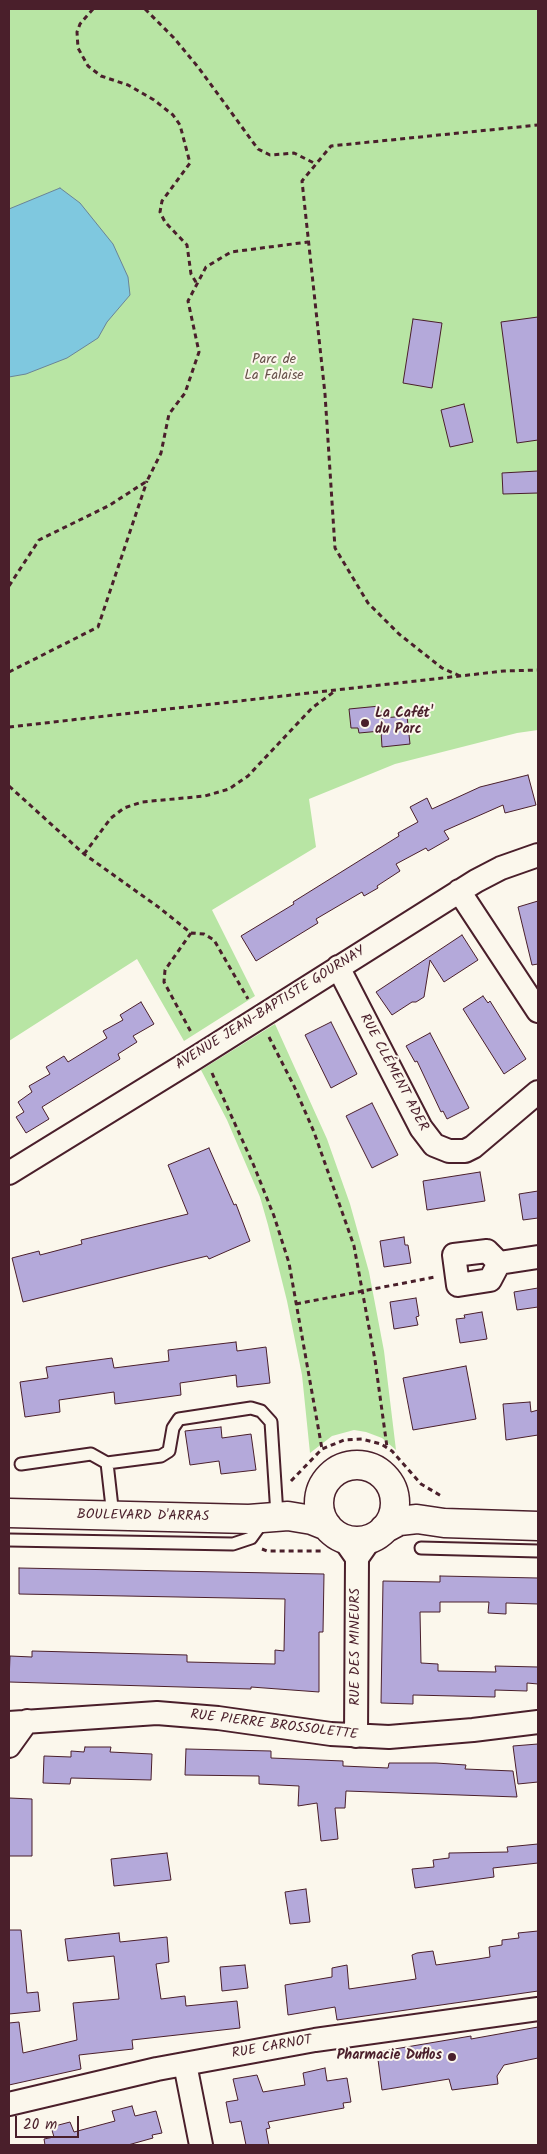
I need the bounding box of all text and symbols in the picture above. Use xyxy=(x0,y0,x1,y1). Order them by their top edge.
park label: Parc de La Falaise xyxy=(244,353,304,386)
place label: La Cafét' du Parc xyxy=(375,707,433,740)
marker: La Cafét' du Parc xyxy=(359,717,371,729)
street label: AVENUE JEAN-BAPTISTE GOURNAY xyxy=(173,944,369,1074)
street label: RUE CLÉMENT ADER xyxy=(355,1012,431,1134)
street label: BOULEVARD D'ARRAS xyxy=(77,1507,209,1527)
street label: RUE DES MINEURS xyxy=(349,1588,365,1706)
street label: RUE PIERRE BROSSOLETTE xyxy=(189,1707,359,1745)
street label: RUE CARNOT xyxy=(231,2033,313,2063)
place label: Pharmacie Duflos xyxy=(337,2049,442,2065)
marker: Pharmacie Duflos xyxy=(446,2051,458,2063)
scale bar xyxy=(18,2106,81,2138)
text: 20 m xyxy=(23,2113,57,2137)

